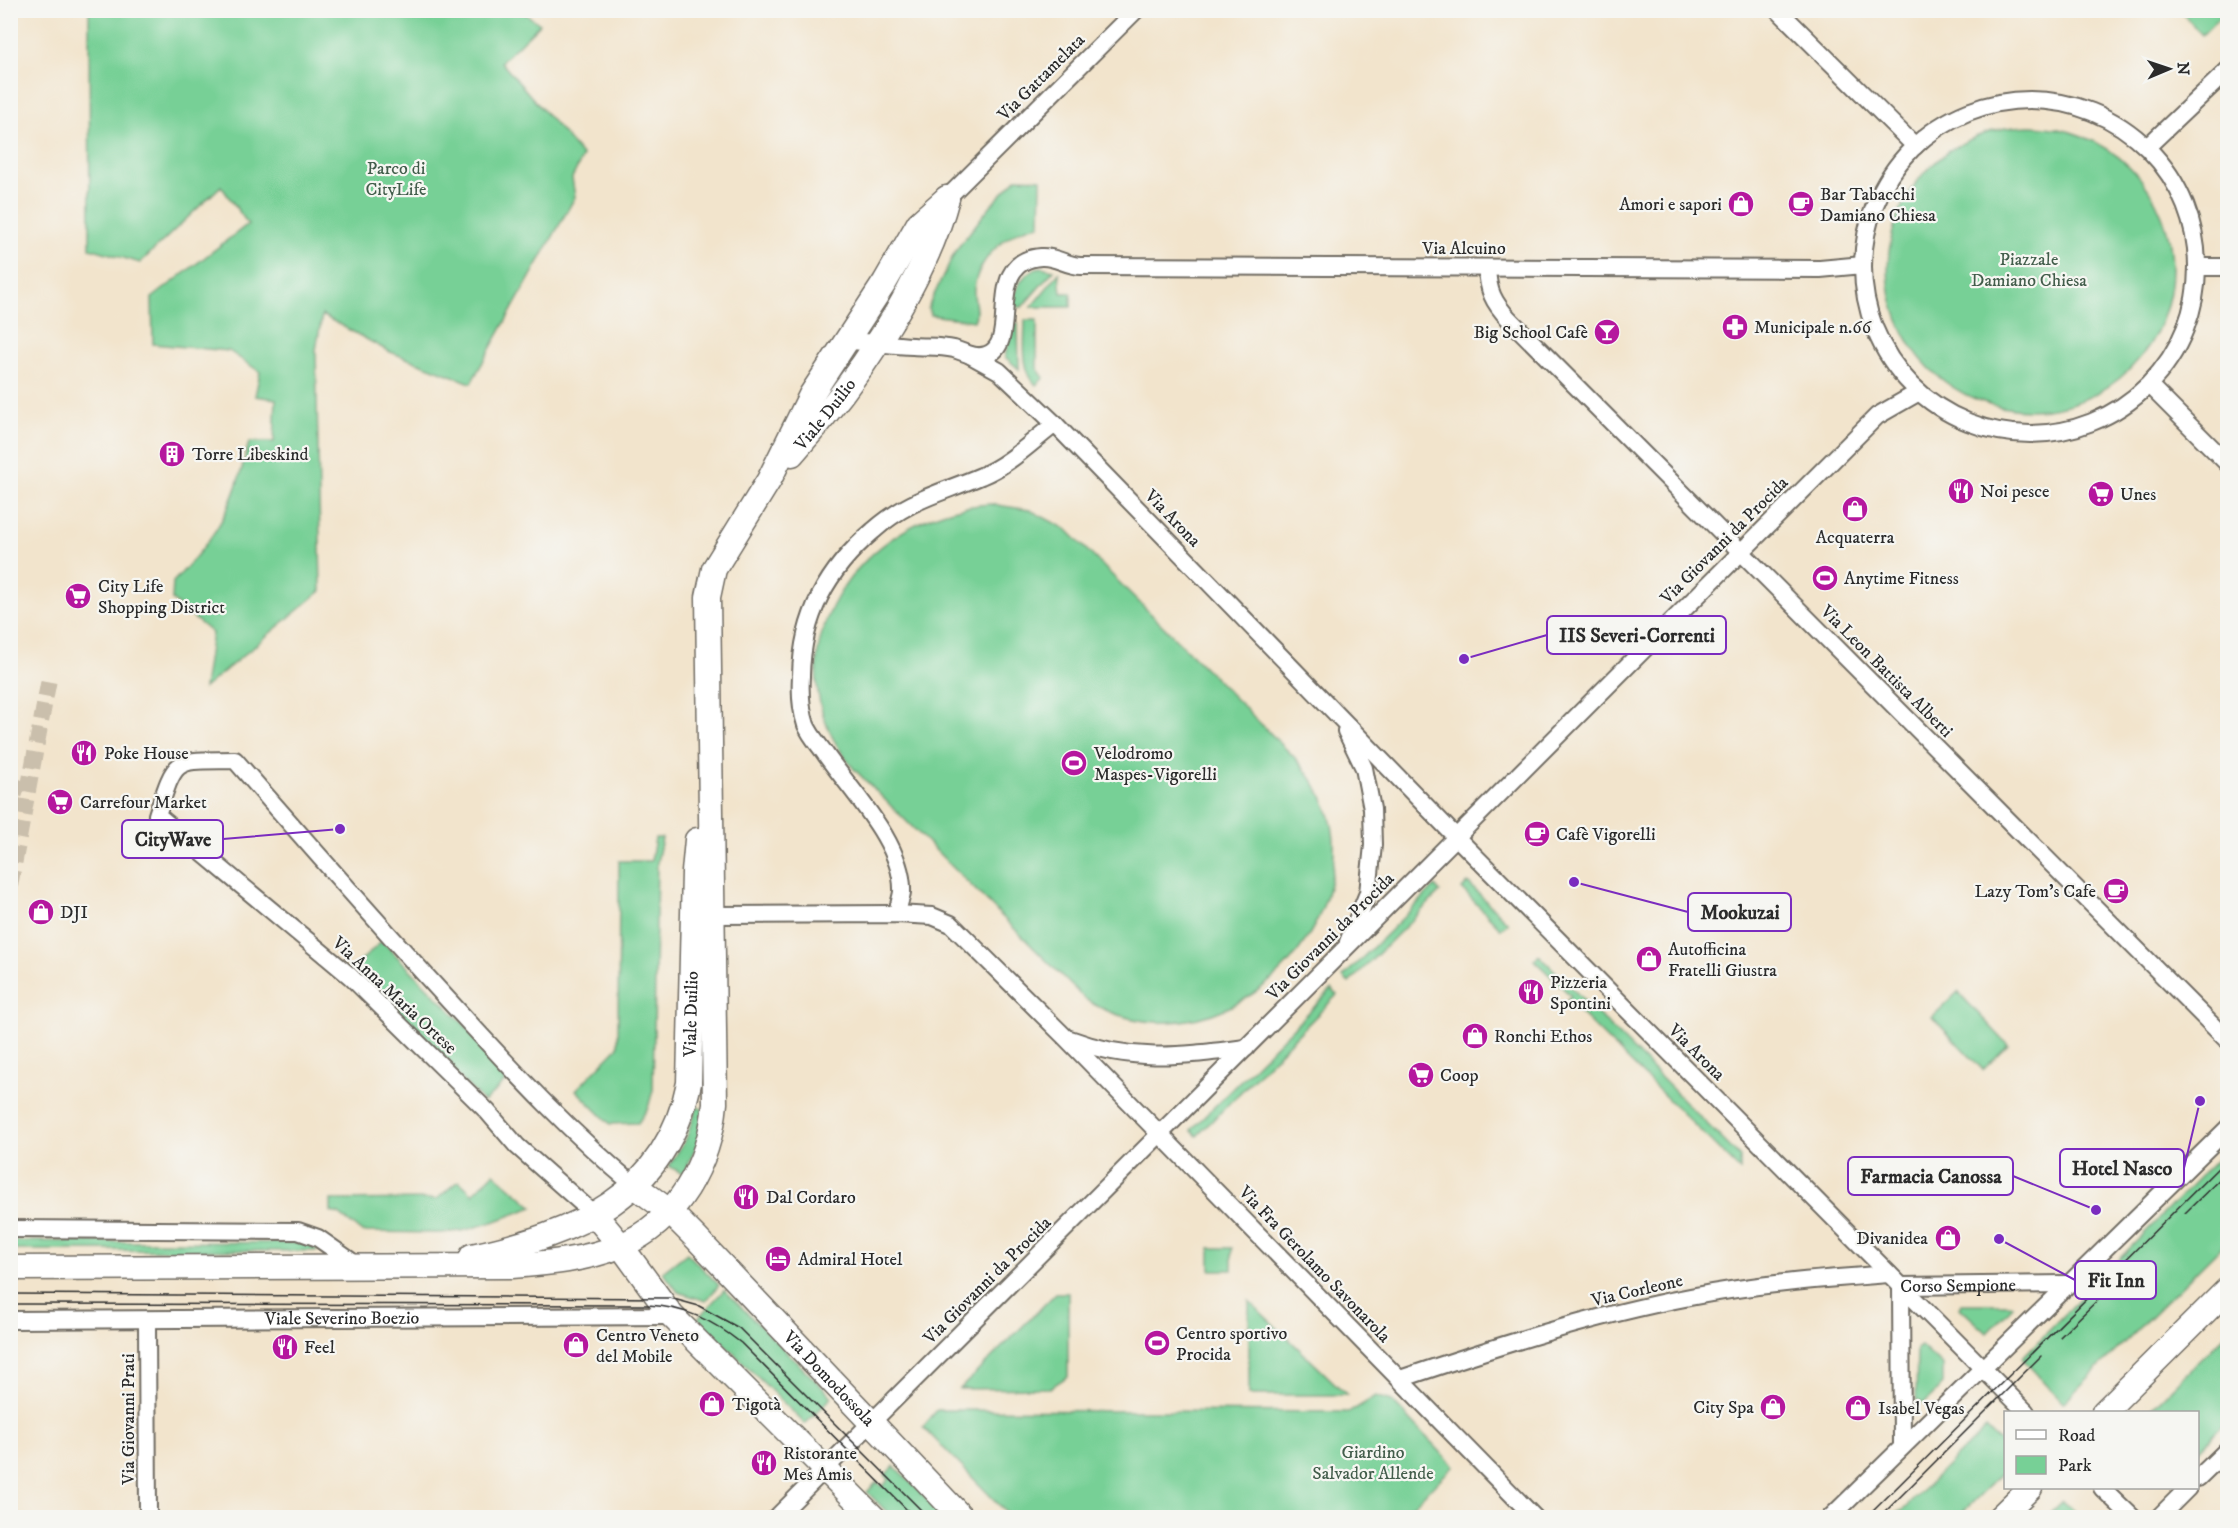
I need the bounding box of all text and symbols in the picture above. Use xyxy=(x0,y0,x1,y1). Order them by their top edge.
street label: Via Gattamelata xyxy=(993,29,1090,127)
north arrow xyxy=(2139,39,2199,99)
text: N xyxy=(2173,62,2193,75)
park label: Parco di CityLife xyxy=(365,158,427,201)
place label: Bar Tabacchi Damiano Chiesa xyxy=(1820,184,1936,227)
shop icon: Amori e sapori xyxy=(1726,189,1756,219)
cafe icon: Bar Tabacchi Damiano Chiesa xyxy=(1786,189,1816,219)
place label: Amori e sapori xyxy=(1619,194,1722,216)
street label: Via Alcuino xyxy=(1421,238,1506,260)
park label: Piazzale Damiano Chiesa xyxy=(1971,249,2087,292)
pharmacy icon: Municipale n.66 xyxy=(1720,312,1750,342)
bar icon: Big School Cafè xyxy=(1592,317,1622,347)
place label: Municipale n.66 xyxy=(1754,317,1872,339)
place label: Big School Cafè xyxy=(1473,322,1588,344)
street label: Viale Duilio xyxy=(790,374,861,456)
building icon: Torre Libeskind xyxy=(157,439,187,469)
place label: Torre Libeskind xyxy=(192,444,309,466)
street label: Via Giovanni da Procida xyxy=(1656,472,1793,610)
restaurant icon: Noi pesce xyxy=(1946,476,1976,506)
supermarket icon: Unes xyxy=(2086,479,2116,509)
place label: Noi pesce xyxy=(1980,481,2049,503)
place label: Unes xyxy=(2120,484,2156,506)
street label: Via Arona xyxy=(1139,485,1205,552)
shop icon: Acquaterra xyxy=(1840,494,1870,524)
place label: Acquaterra xyxy=(1816,527,1895,549)
sports icon: Anytime Fitness xyxy=(1810,563,1840,593)
place label: Anytime Fitness xyxy=(1844,568,1959,590)
place label: City Life Shopping District xyxy=(98,576,225,619)
supermarket icon: City Life Shopping District xyxy=(63,581,93,611)
street label: Via Leon Battista Alberti xyxy=(1815,600,1957,742)
callout: IIS Severi-Correnti xyxy=(1547,616,1726,654)
text: IIS Severi-Correnti xyxy=(1559,624,1715,649)
restaurant icon: Poke House xyxy=(69,738,99,768)
place label: Poke House xyxy=(104,743,189,765)
place label: Velodromo Maspes-Vigorelli xyxy=(1093,743,1217,786)
sports icon: Velodromo Maspes-Vigorelli xyxy=(1059,748,1089,778)
supermarket icon: Carrefour Market xyxy=(45,787,75,817)
place label: Carrefour Market xyxy=(80,792,207,814)
cafe icon: Cafè Vigorelli xyxy=(1522,819,1552,849)
callout: CityWave xyxy=(122,820,223,858)
place label: Cafè Vigorelli xyxy=(1556,824,1656,846)
text: CityWave xyxy=(135,828,212,853)
street label: Via Giovanni da Procida xyxy=(1262,868,1399,1006)
cafe icon: Lazy Tom's Cafe xyxy=(2101,876,2131,906)
place label: Lazy Tom's Cafe xyxy=(1974,881,2096,903)
callout: Mookuzai xyxy=(1688,893,1791,931)
shop icon: DJI xyxy=(26,897,56,927)
text: Mookuzai xyxy=(1700,901,1780,926)
place label: DJI xyxy=(60,902,88,924)
street label: Via Anna Maria Ortese xyxy=(327,932,461,1059)
place label: Autofficina Fratelli Giustra xyxy=(1668,939,1777,982)
shop icon: Autofficina Fratelli Giustra xyxy=(1634,944,1664,974)
street label: Viale Duilio xyxy=(680,971,704,1058)
place label: Pizzeria Spontini xyxy=(1550,972,1611,1015)
restaurant icon: Pizzeria Spontini xyxy=(1516,977,1546,1007)
street label: Via Arona xyxy=(1663,1019,1730,1086)
shop icon: Ronchi Ethos xyxy=(1460,1021,1490,1051)
place label: Ronchi Ethos xyxy=(1494,1026,1592,1048)
supermarket icon: Coop xyxy=(1406,1060,1436,1090)
place label: Coop xyxy=(1440,1065,1479,1087)
callout: Hotel Nasco xyxy=(2060,1149,2184,1187)
callout: Farmacia Canossa xyxy=(1848,1157,2013,1195)
text: Hotel Nasco xyxy=(2072,1157,2173,1182)
text: Farmacia Canossa xyxy=(1860,1165,2002,1190)
street label: Via Fra Gerolamo Savonarola xyxy=(1233,1181,1395,1348)
restaurant icon: Dal Cordaro xyxy=(731,1182,761,1212)
place label: Dal Cordaro xyxy=(766,1187,856,1209)
street label: Via Giovanni da Procida xyxy=(919,1212,1056,1350)
shop icon: Divanidea xyxy=(1933,1223,1963,1253)
place label: Divanidea xyxy=(1856,1228,1928,1250)
hotel icon: Admiral Hotel xyxy=(763,1244,793,1274)
place label: Admiral Hotel xyxy=(798,1249,903,1271)
callout: Fit Inn xyxy=(2075,1261,2156,1299)
text: Fit Inn xyxy=(2087,1269,2145,1294)
street label: Via Corleone xyxy=(1588,1270,1685,1312)
street label: Corso Sempione xyxy=(1900,1275,2016,1298)
street label: Viale Severino Boezio xyxy=(264,1308,420,1330)
place label: Centro sportivo Procida xyxy=(1176,1323,1287,1366)
place label: Centro Veneto del Mobile xyxy=(596,1325,699,1368)
street label: Via Domodossola xyxy=(777,1326,879,1432)
sports icon: Centro sportivo Procida xyxy=(1142,1328,1172,1358)
shop icon: Centro Veneto del Mobile xyxy=(561,1330,591,1360)
restaurant icon: Feel xyxy=(270,1332,300,1362)
place label: Feel xyxy=(304,1337,335,1359)
street label: Via Giovanni Prati xyxy=(118,1353,140,1486)
shop icon: Tigotà xyxy=(697,1389,727,1419)
shop icon: City Spa xyxy=(1758,1392,1788,1422)
shop icon: Isabel Vegas xyxy=(1843,1393,1873,1423)
place label: Tigotà xyxy=(732,1394,781,1416)
place label: City Spa xyxy=(1693,1397,1754,1419)
place label: Isabel Vegas xyxy=(1878,1398,1965,1420)
legend xyxy=(2004,1411,2199,1489)
text: Road xyxy=(2058,1425,2095,1447)
park label: Giardino Salvador Allende xyxy=(1312,1442,1434,1485)
place label: Ristorante Mes Amis xyxy=(783,1443,857,1486)
restaurant icon: Ristorante Mes Amis xyxy=(749,1448,779,1478)
text: Park xyxy=(2058,1455,2092,1477)

